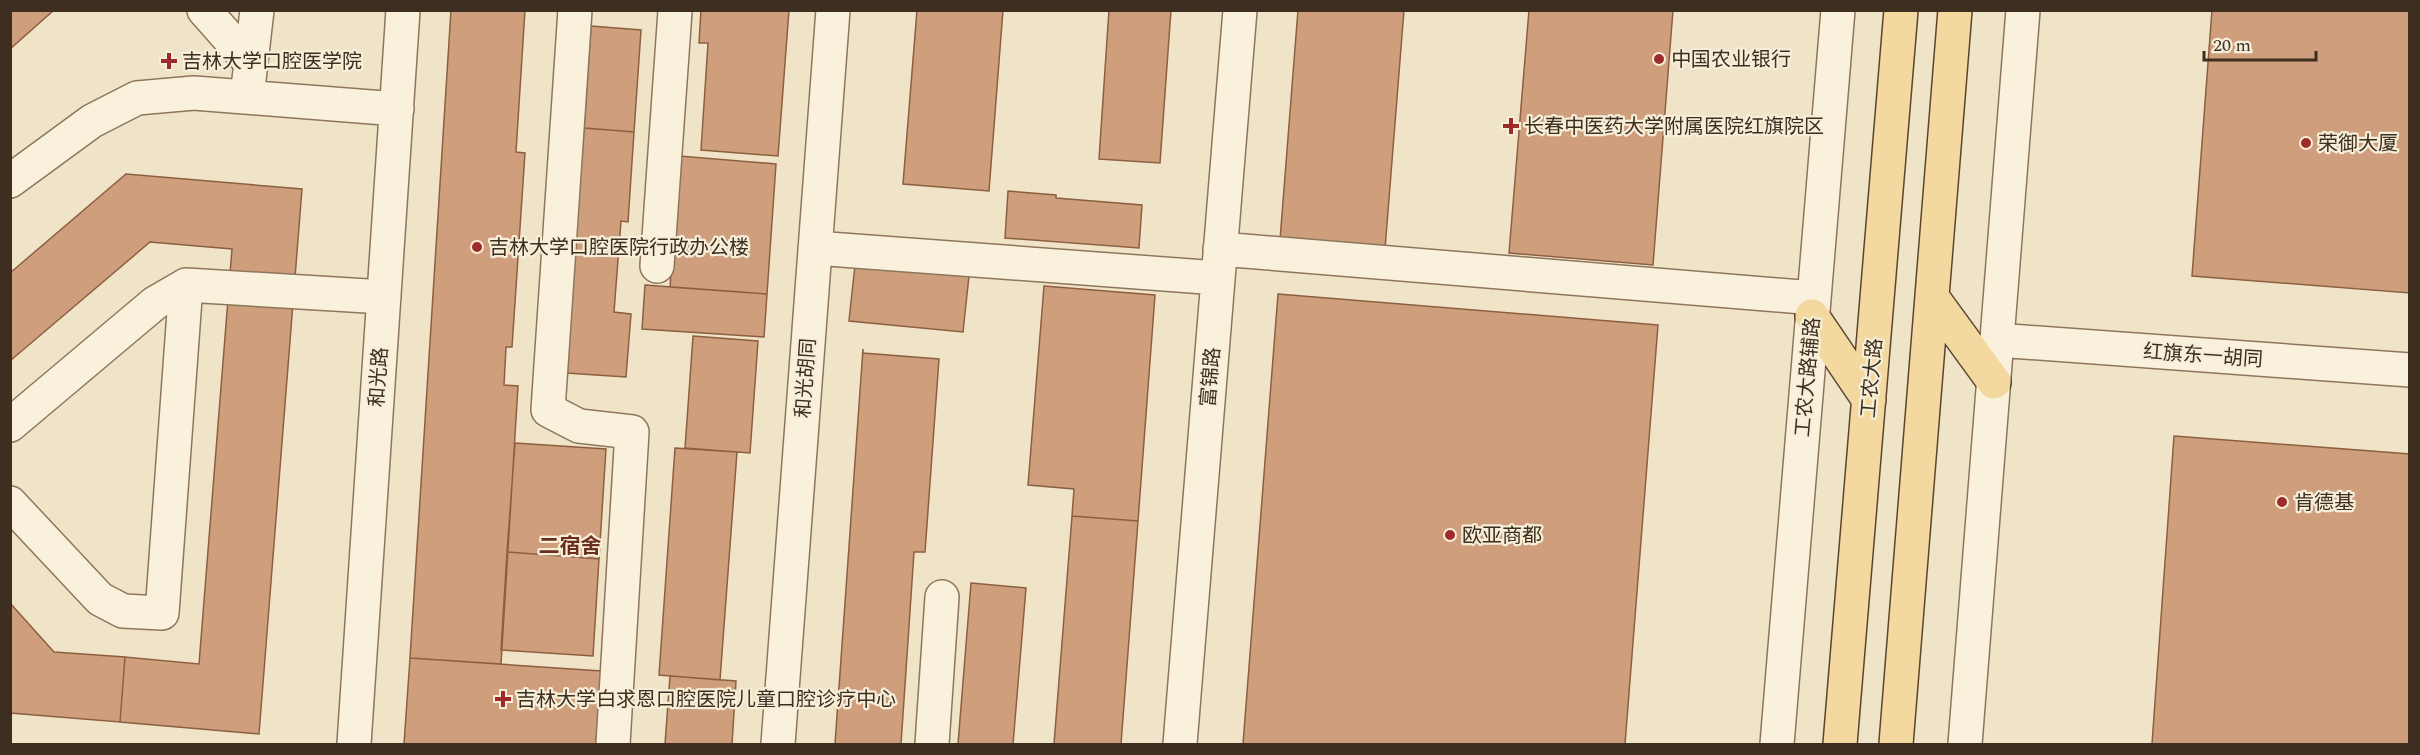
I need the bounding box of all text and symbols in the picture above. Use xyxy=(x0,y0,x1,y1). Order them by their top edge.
scale bar xyxy=(2204,24,2316,62)
text: 20 m xyxy=(2213,32,2251,59)
place label: 中国农业银行 xyxy=(1671,45,1791,75)
place label: 吉林大学口腔医学院 xyxy=(182,47,362,77)
marker: 吉林大学口腔医学院 xyxy=(160,52,178,70)
marker: 中国农业银行 xyxy=(1652,52,1666,66)
place label: 长春中医药大学附属医院红旗院区 xyxy=(1524,112,1824,142)
marker: 长春中医药大学附属医院红旗院区 xyxy=(1502,117,1520,135)
place label: 荣御大厦 xyxy=(2318,129,2398,159)
marker: 荣御大厦 xyxy=(2299,136,2313,150)
place label: 吉林大学口腔医院行政办公楼 xyxy=(489,233,749,263)
marker: 吉林大学口腔医院行政办公楼 xyxy=(470,240,484,254)
street label: 工农大路辅路 xyxy=(1788,316,1828,438)
street label: 和光胡同 xyxy=(788,337,824,419)
street label: 工农大路 xyxy=(1854,337,1890,419)
street label: 红旗东一胡同 xyxy=(2142,337,2264,375)
street label: 和光路 xyxy=(362,346,396,408)
street label: 富锦路 xyxy=(1193,346,1229,408)
place label: 肯德基 xyxy=(2294,488,2354,518)
marker: 肯德基 xyxy=(2275,495,2289,509)
place label: 欧亚商都 xyxy=(1462,521,1542,551)
marker: 欧亚商都 xyxy=(1443,528,1457,542)
district label: 二宿舍 xyxy=(539,531,602,563)
place label: 吉林大学白求恩口腔医院儿童口腔诊疗中心 xyxy=(516,685,896,715)
marker: 吉林大学白求恩口腔医院儿童口腔诊疗中心 xyxy=(494,690,512,708)

